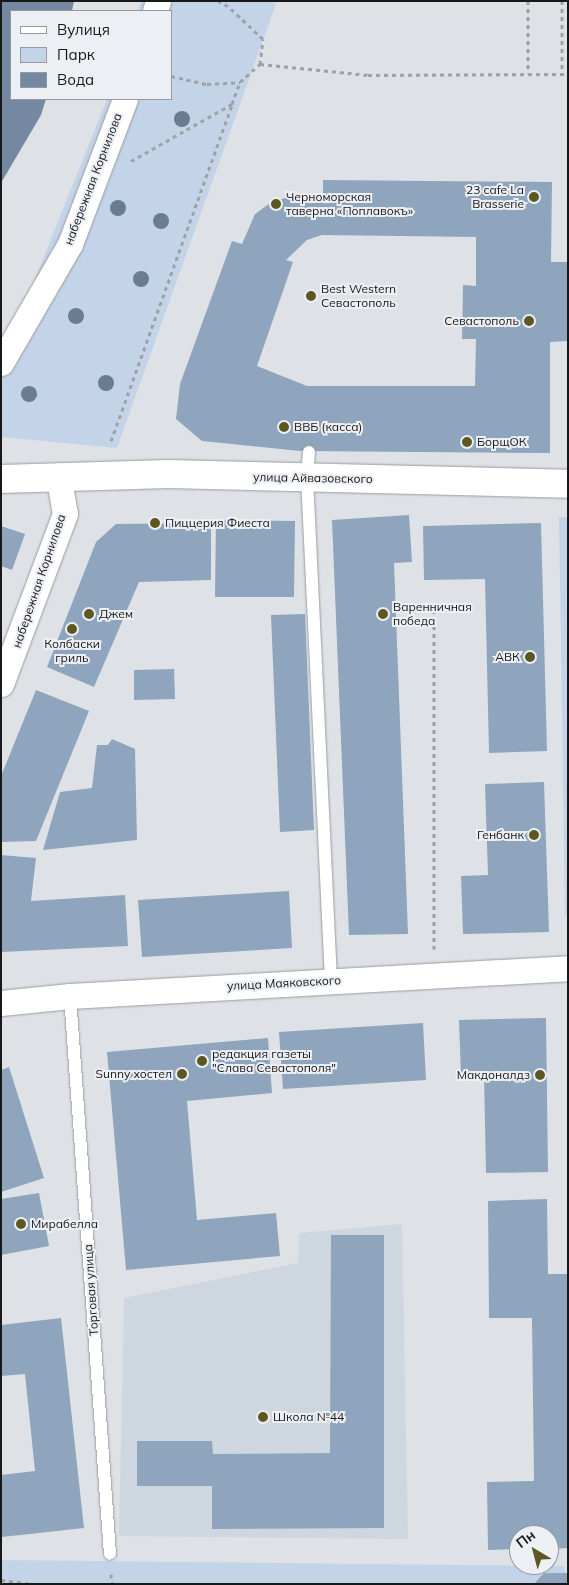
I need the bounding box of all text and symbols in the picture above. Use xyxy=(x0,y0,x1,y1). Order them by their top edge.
legend xyxy=(10,10,172,100)
text: Вулиця xyxy=(57,20,110,39)
text: Парк xyxy=(57,45,95,64)
text: Вода xyxy=(57,70,94,89)
street label: набережная Корнилова xyxy=(61,111,125,247)
place label: 23 cafe La Brasserie xyxy=(466,183,524,211)
place label: Черноморская таверна «Поплавокъ» xyxy=(286,190,413,218)
marker: 23 cafe La Brasserie xyxy=(528,191,540,203)
marker: Черноморская таверна «Поплавокъ» xyxy=(270,198,282,210)
place label: Best Western Севастополь xyxy=(321,282,396,310)
marker: Best Western Севастополь xyxy=(305,290,317,302)
place label: Севастополь xyxy=(444,314,519,328)
marker: Севастополь xyxy=(523,315,535,327)
place label: ВВБ (касса) xyxy=(294,420,362,434)
marker: ВВБ (касса) xyxy=(278,421,290,433)
place label: БорщОК xyxy=(477,435,527,449)
marker: БорщОК xyxy=(461,436,473,448)
street label: улица Айвазовского xyxy=(253,470,373,486)
street label: набережная Корнилова xyxy=(9,512,69,650)
place label: Пиццерия Фиеста xyxy=(165,516,270,530)
marker: Пиццерия Фиеста xyxy=(149,517,161,529)
place label: Варенничная победа xyxy=(393,600,472,628)
place label: Джем xyxy=(99,607,133,621)
marker: Джем xyxy=(83,608,95,620)
marker: Варенничная победа xyxy=(377,608,389,620)
marker: Колбаски гриль xyxy=(66,623,78,635)
place label: Колбаски гриль xyxy=(44,637,100,665)
place label: АВК xyxy=(495,650,520,664)
marker: АВК xyxy=(524,651,536,663)
place label: Генбанк xyxy=(477,828,524,842)
marker: Генбанк xyxy=(528,829,540,841)
street label: улица Маяковского xyxy=(227,973,341,993)
place label: редакция газеты "Слава Севастополя" xyxy=(212,1047,336,1075)
marker: редакция газеты "Слава Севастополя" xyxy=(196,1055,208,1067)
place label: Sunny хостел xyxy=(96,1067,172,1081)
marker: Sunny хостел xyxy=(176,1068,188,1080)
place label: Макдоналдз xyxy=(457,1068,530,1082)
marker: Макдоналдз xyxy=(534,1069,546,1081)
place label: Мирабелла xyxy=(31,1217,98,1231)
marker: Мирабелла xyxy=(15,1218,27,1230)
street label: Торговая улица xyxy=(81,1244,101,1336)
place label: Школа №44 xyxy=(273,1410,344,1424)
marker: Школа №44 xyxy=(257,1411,269,1423)
north arrow xyxy=(509,1525,559,1575)
text: Пн xyxy=(512,1526,539,1552)

